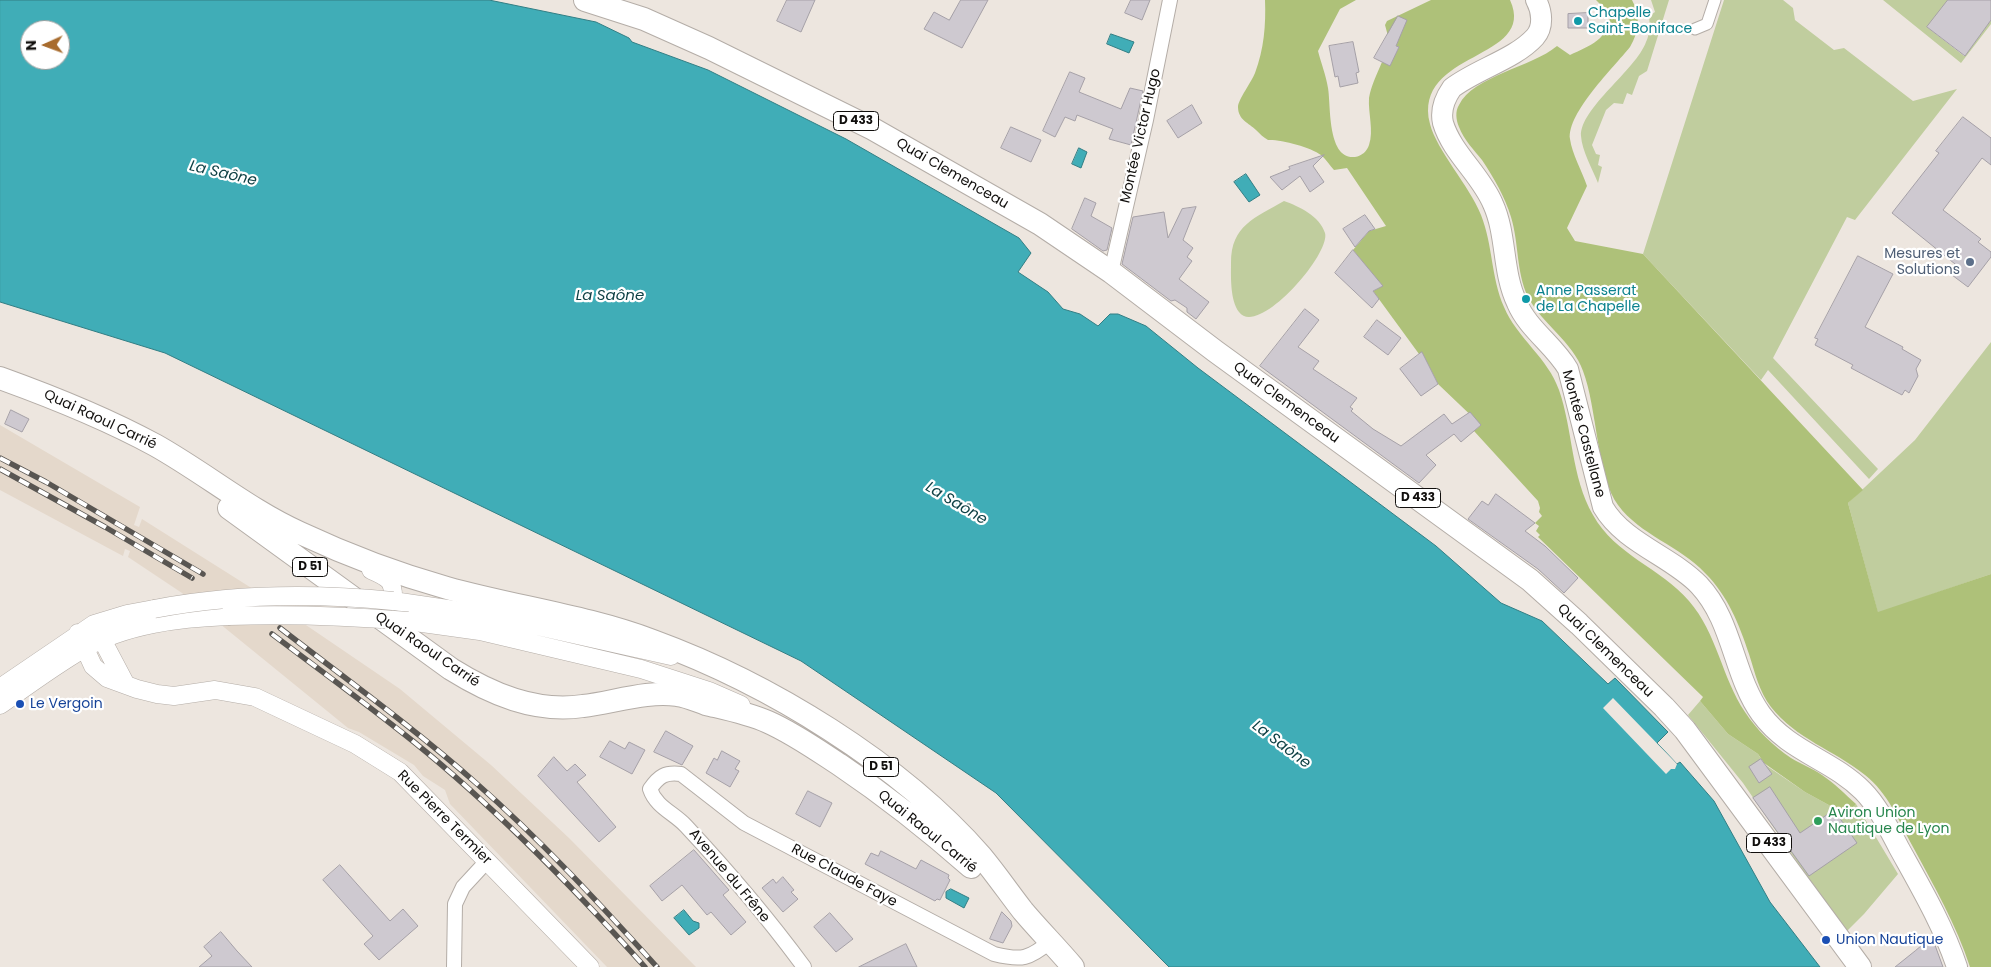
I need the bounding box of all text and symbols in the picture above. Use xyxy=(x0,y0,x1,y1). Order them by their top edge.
place label: Chapelle Saint-Boniface xyxy=(1588,5,1692,38)
marker: Chapelle Saint-Boniface xyxy=(1572,15,1584,27)
north arrow xyxy=(20,20,70,70)
text: N xyxy=(21,40,41,51)
street label: Montée Victor Hugo xyxy=(1117,67,1165,205)
road number: D 433 xyxy=(834,112,878,130)
street label: Quai Clemenceau xyxy=(893,135,1011,213)
water label: La Saône xyxy=(188,158,258,190)
place label: Mesures et Solutions xyxy=(1884,246,1960,278)
marker: Mesures et Solutions xyxy=(1964,256,1976,268)
place label: Anne Passerat de La Chapelle xyxy=(1536,283,1640,316)
water label: La Saône xyxy=(576,287,644,305)
marker: Anne Passerat de La Chapelle xyxy=(1520,293,1532,305)
street label: Quai Clemenceau xyxy=(1230,359,1342,447)
street label: Montée Castellane xyxy=(1558,368,1608,500)
street label: Quai Raoul Carrié xyxy=(41,386,159,454)
water label: La Saône xyxy=(922,479,990,529)
road number: D 433 xyxy=(1396,488,1440,508)
road number: D 51 xyxy=(292,558,328,576)
street label: Quai Clemenceau xyxy=(1553,601,1657,701)
street label: Quai Raoul Carrié xyxy=(372,609,482,691)
place label: Le Vergoin xyxy=(30,696,103,712)
marker: Le Vergoin xyxy=(14,698,26,710)
water label: La Saône xyxy=(1248,717,1314,773)
road number: D 51 xyxy=(864,758,898,776)
street label: Rue Pierre Termier xyxy=(393,767,495,869)
street label: Quai Raoul Carrié xyxy=(874,787,980,877)
place label: Aviron Union Nautique de Lyon xyxy=(1828,805,1949,838)
marker: Aviron Union Nautique de Lyon xyxy=(1812,815,1824,827)
street label: Avenue du Frêne xyxy=(685,826,773,926)
road number: D 433 xyxy=(1746,834,1792,852)
street label: Rue Claude Faye xyxy=(788,841,900,911)
place label: Union Nautique xyxy=(1836,932,1943,948)
marker: Union Nautique xyxy=(1820,934,1832,946)

